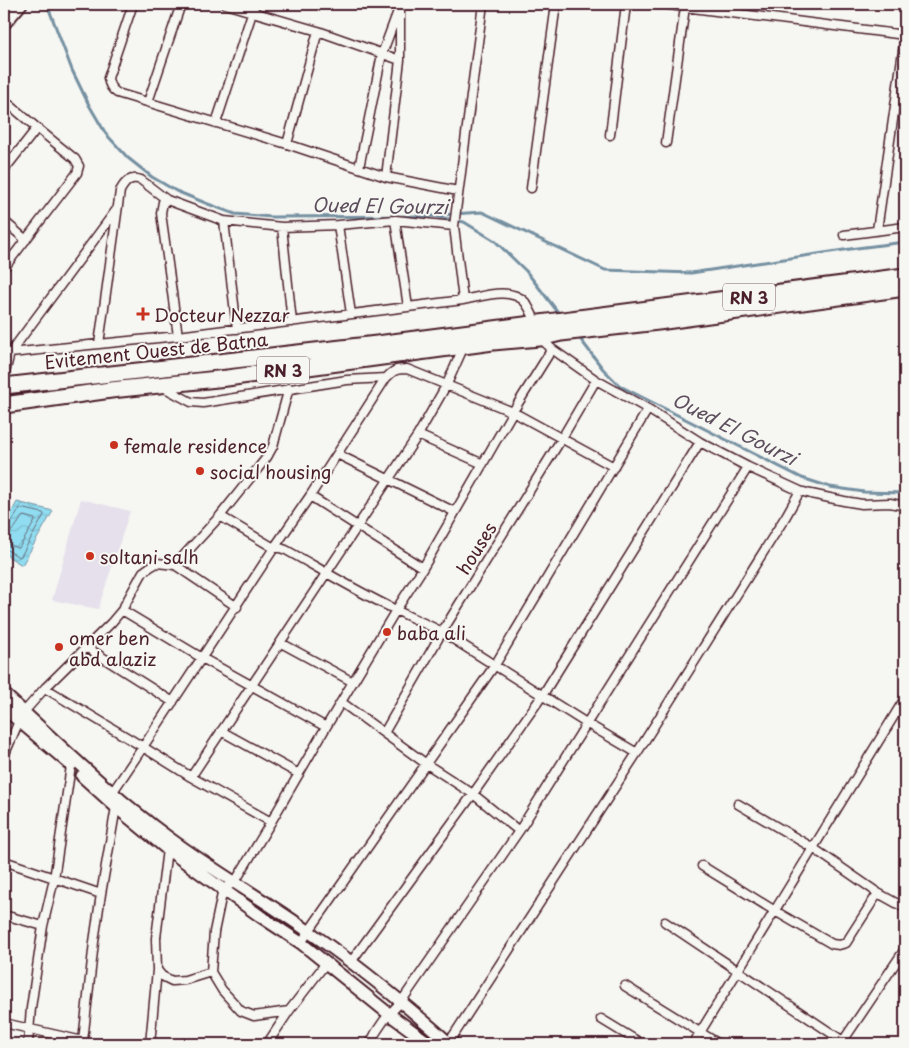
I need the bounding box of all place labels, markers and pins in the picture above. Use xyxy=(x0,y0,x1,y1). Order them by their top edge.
place label: Docteur Nezzar xyxy=(154,301,290,328)
marker: Docteur Nezzar xyxy=(136,307,150,321)
place label: female residence xyxy=(124,432,267,459)
marker: female residence xyxy=(108,439,120,451)
place label: social housing xyxy=(210,458,331,485)
marker: social housing xyxy=(194,465,206,477)
place label: soltani salh xyxy=(100,543,199,570)
marker: soltani salh xyxy=(84,550,96,562)
place label: baba ali xyxy=(397,619,466,646)
place label: omer ben abd alaziz xyxy=(69,624,156,672)
marker: baba ali xyxy=(381,626,393,638)
marker: omer ben abd alaziz xyxy=(53,641,65,653)

